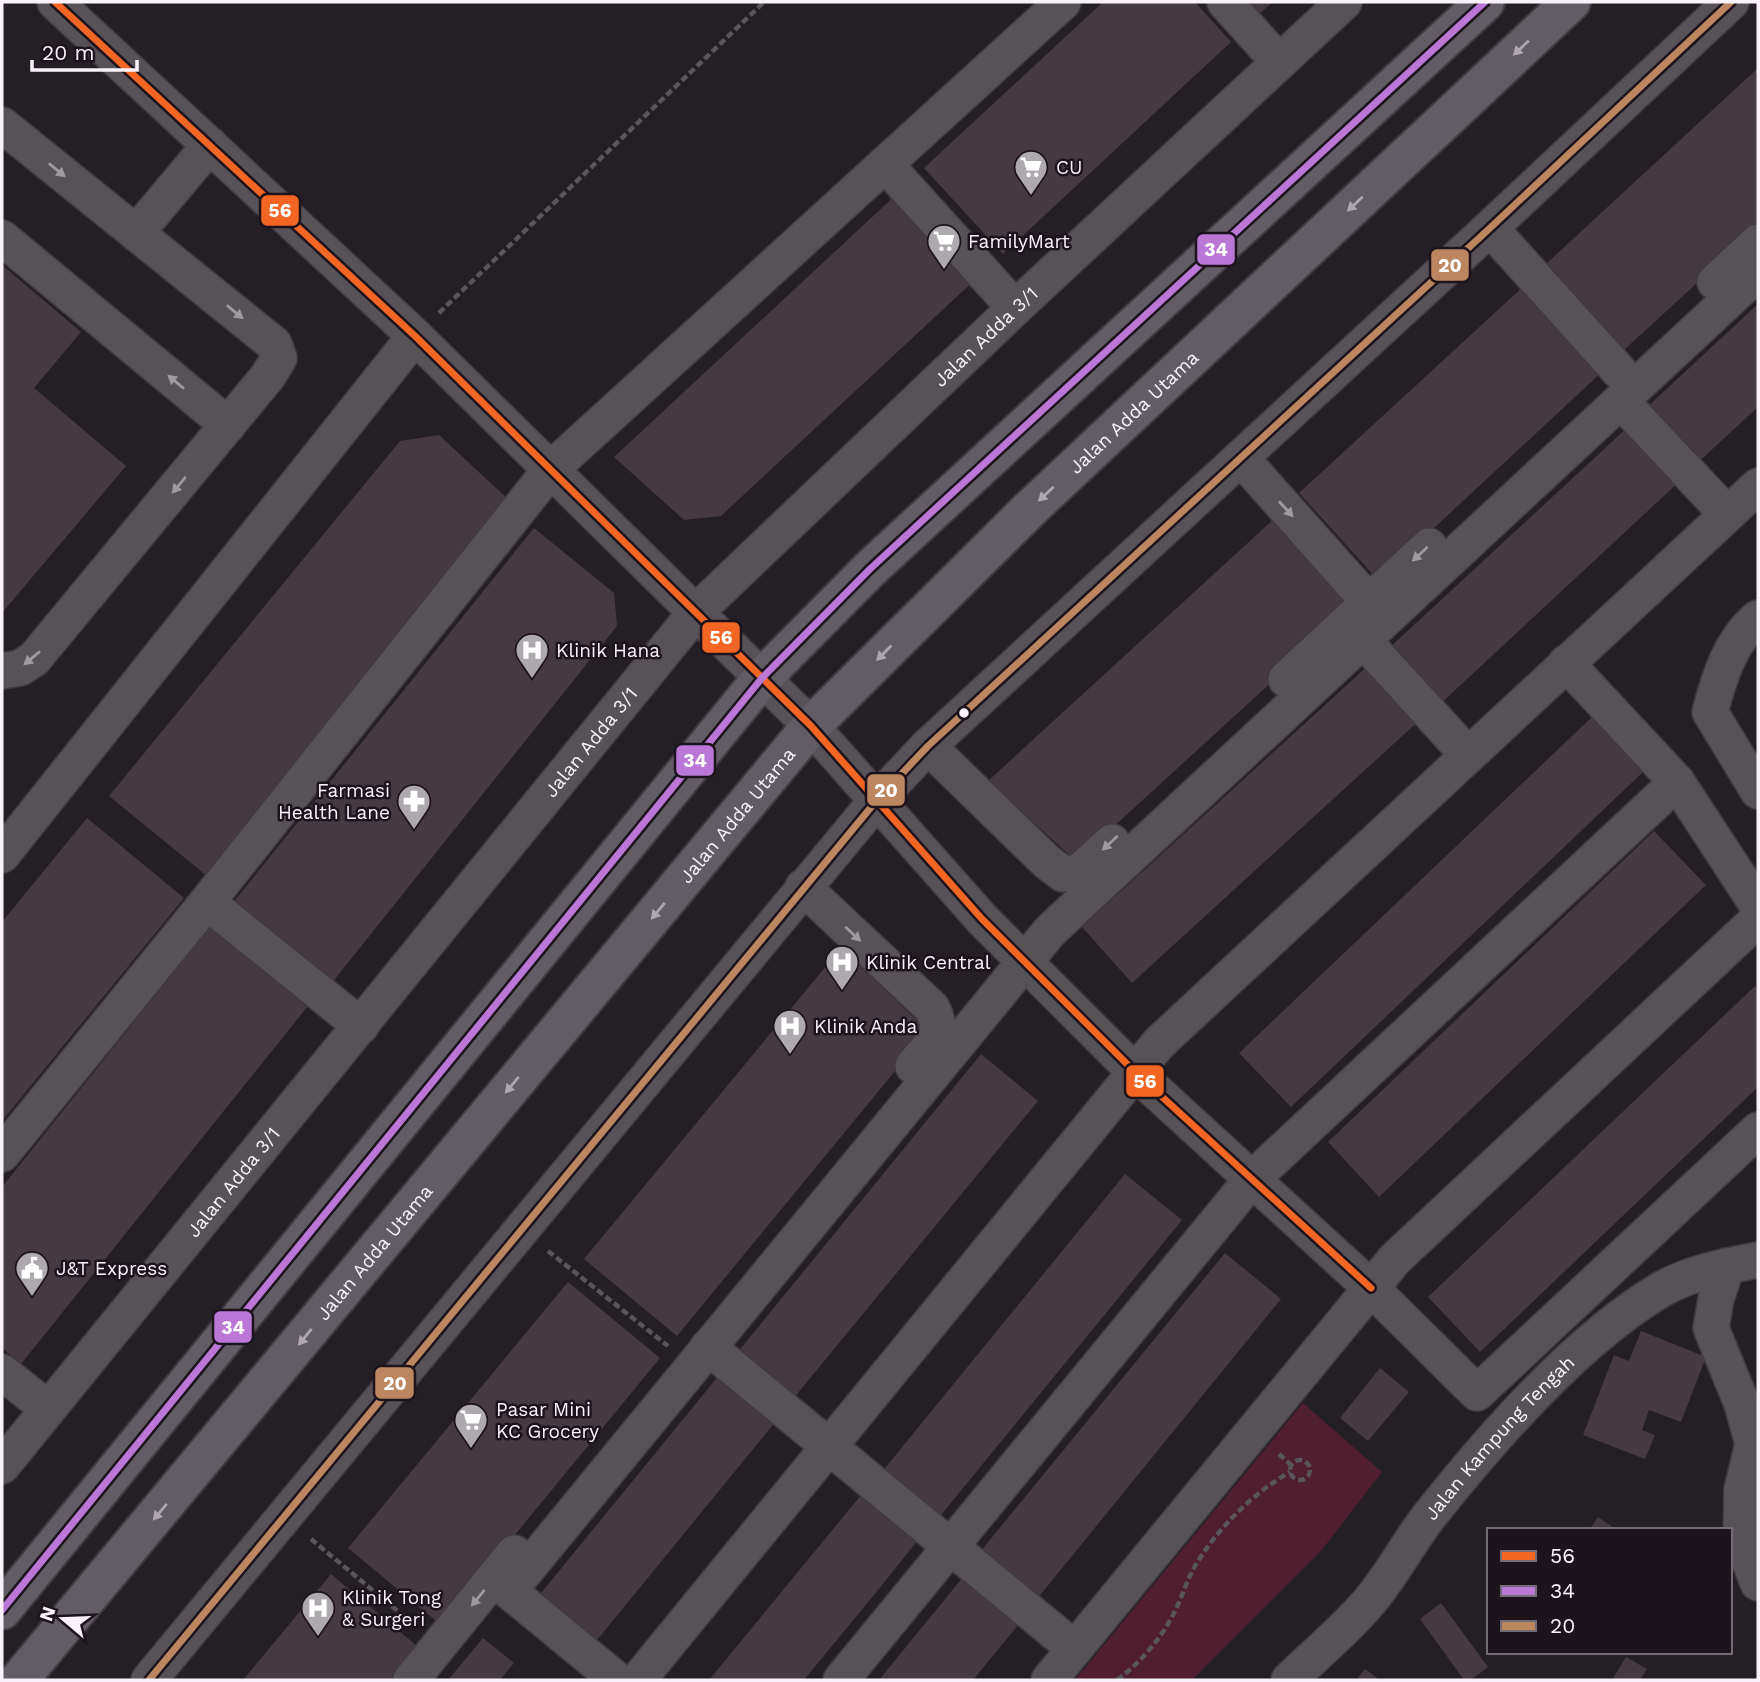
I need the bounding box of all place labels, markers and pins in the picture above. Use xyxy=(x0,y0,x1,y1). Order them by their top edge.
supermarket icon: CU xyxy=(1012,148,1050,197)
place label: CU xyxy=(1056,156,1083,179)
supermarket icon: FamilyMart xyxy=(925,222,963,271)
place label: FamilyMart xyxy=(968,230,1070,253)
hospital icon: Klinik Hana xyxy=(513,631,551,680)
place label: Klinik Hana xyxy=(556,639,660,662)
unlabelled marker xyxy=(957,706,971,720)
place label: Farmasi Health Lane xyxy=(278,779,390,824)
pharmacy icon: Farmasi Health Lane xyxy=(395,782,433,831)
hospital icon: Klinik Central xyxy=(823,943,861,992)
place label: Klinik Central xyxy=(866,951,991,974)
hospital icon: Klinik Anda xyxy=(771,1007,809,1056)
place label: Klinik Anda xyxy=(814,1015,917,1038)
public building icon: J&T Express xyxy=(13,1249,51,1298)
place label: J&T Express xyxy=(56,1257,167,1280)
place label: Pasar Mini KC Grocery xyxy=(496,1398,599,1443)
supermarket icon: Pasar Mini KC Grocery xyxy=(452,1401,490,1450)
place label: Klinik Tong & Surgeri xyxy=(342,1586,442,1631)
hospital icon: Klinik Tong & Surgeri xyxy=(299,1589,337,1638)

